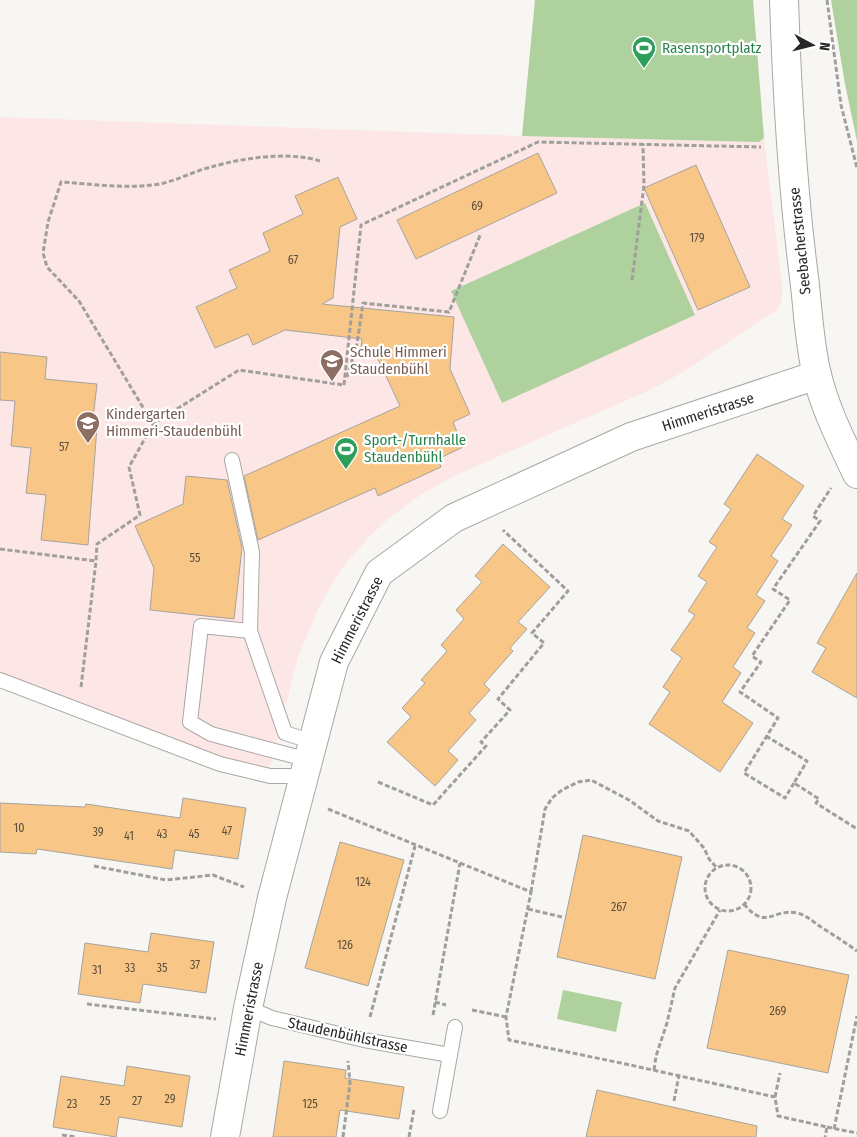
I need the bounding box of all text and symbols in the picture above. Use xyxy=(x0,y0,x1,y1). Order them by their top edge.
north arrow xyxy=(787,20,837,70)
sports icon: Rasensportplatz xyxy=(631,35,657,69)
place label: Rasensportplatz xyxy=(662,39,762,57)
text: N xyxy=(815,41,833,52)
street label: Seebacherstrasse xyxy=(785,187,815,295)
house number: 69 xyxy=(471,199,483,213)
house number: 179 xyxy=(689,231,705,245)
house number: 67 xyxy=(288,253,298,267)
place label: Schule Himmeri Staudenbühl xyxy=(350,343,447,378)
school or university icon: Schule Himmeri Staudenbühl xyxy=(319,348,345,382)
street label: Himmeristrasse xyxy=(660,389,756,435)
place label: Kindergarten Himmeri-Staudenbühl xyxy=(106,405,242,440)
school or university icon: Kindergarten Himmeri-Staudenbühl xyxy=(75,410,101,444)
place label: Sport-/Turnhalle Staudenbühl xyxy=(364,431,466,466)
sports icon: Sport-/Turnhalle Staudenbühl xyxy=(333,436,359,470)
house number: 57 xyxy=(59,440,69,454)
house number: 55 xyxy=(190,551,201,565)
street label: Himmeristrasse xyxy=(327,573,387,667)
house number: 10 xyxy=(14,821,24,835)
house number: 47 xyxy=(222,824,232,838)
house number: 39 xyxy=(92,825,104,839)
house number: 43 xyxy=(156,827,168,841)
house number: 45 xyxy=(188,827,200,841)
house number: 41 xyxy=(124,829,134,843)
house number: 124 xyxy=(355,875,371,889)
house number: 267 xyxy=(611,900,627,914)
house number: 126 xyxy=(337,938,353,952)
house number: 37 xyxy=(190,958,200,972)
street label: Himmeristrasse xyxy=(231,960,267,1058)
house number: 33 xyxy=(125,961,135,975)
house number: 35 xyxy=(157,961,168,975)
house number: 31 xyxy=(92,963,102,977)
house number: 269 xyxy=(770,1004,787,1018)
street label: Staudenbühlstrasse xyxy=(287,1014,409,1056)
house number: 29 xyxy=(164,1092,176,1106)
house number: 25 xyxy=(100,1094,111,1108)
house number: 27 xyxy=(132,1094,142,1108)
house number: 23 xyxy=(67,1097,77,1111)
house number: 125 xyxy=(302,1097,318,1111)

